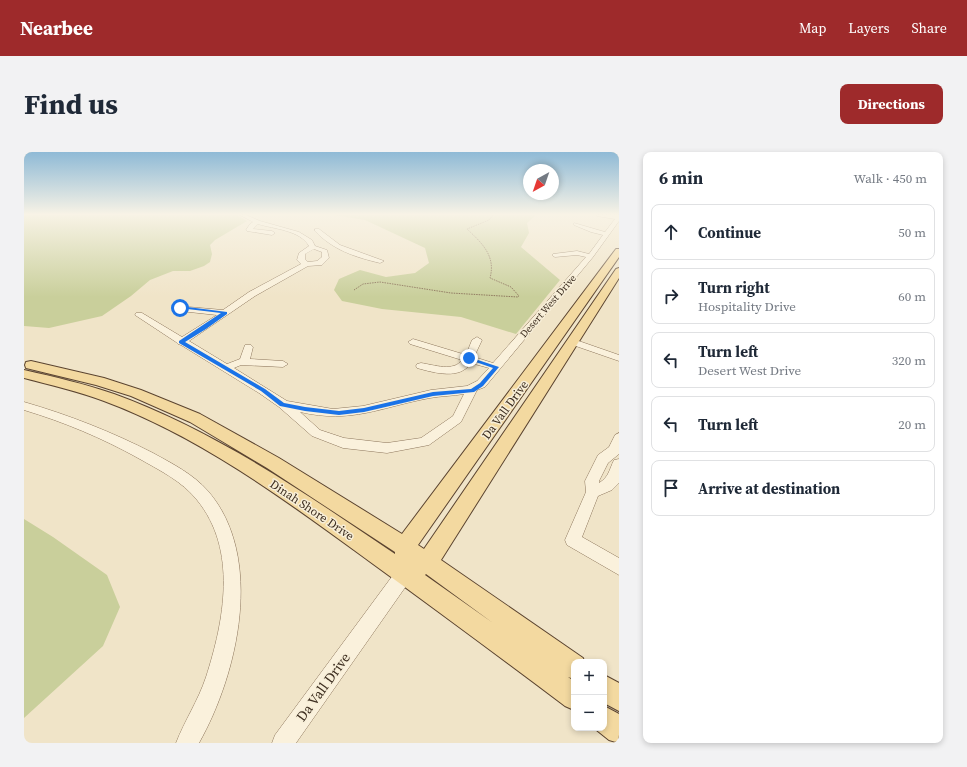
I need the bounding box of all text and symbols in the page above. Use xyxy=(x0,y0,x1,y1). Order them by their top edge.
text: Nearbee xyxy=(20,15,93,41)
text: Map xyxy=(799,18,826,38)
text: Layers xyxy=(848,18,890,38)
text: Share xyxy=(912,18,947,38)
button: Directions xyxy=(840,84,943,124)
text: Find us xyxy=(24,85,118,123)
north arrow xyxy=(523,164,559,200)
text: 6 min xyxy=(659,166,703,190)
text: Walk · 450 m xyxy=(854,170,927,187)
icon: ahead xyxy=(660,221,682,243)
text: Continue xyxy=(698,222,761,243)
text: 50 m xyxy=(898,224,926,241)
street label: Desert West Drive xyxy=(517,272,579,340)
text: Turn right xyxy=(698,277,770,298)
icon: right xyxy=(660,285,682,307)
text: 60 m xyxy=(898,288,926,305)
text: Hospitality Drive xyxy=(698,298,796,315)
route start xyxy=(171,299,189,317)
text: Turn left xyxy=(698,341,758,362)
route end xyxy=(460,349,478,367)
icon: left xyxy=(660,349,682,371)
text: 320 m xyxy=(892,352,926,369)
text: Desert West Drive xyxy=(698,362,801,379)
street label: Da Vall Drive xyxy=(478,377,532,443)
icon: left xyxy=(660,413,682,435)
text: Turn left xyxy=(698,414,758,435)
text: 20 m xyxy=(898,416,926,433)
street label: Dinah Shore Drive xyxy=(267,476,357,544)
icon: arrive xyxy=(660,477,682,499)
text: Arrive at destination xyxy=(698,478,840,499)
street label: Da Vall Drive xyxy=(291,648,355,726)
map controls xyxy=(571,659,607,731)
button: + xyxy=(571,659,607,695)
button: − xyxy=(571,695,607,731)

